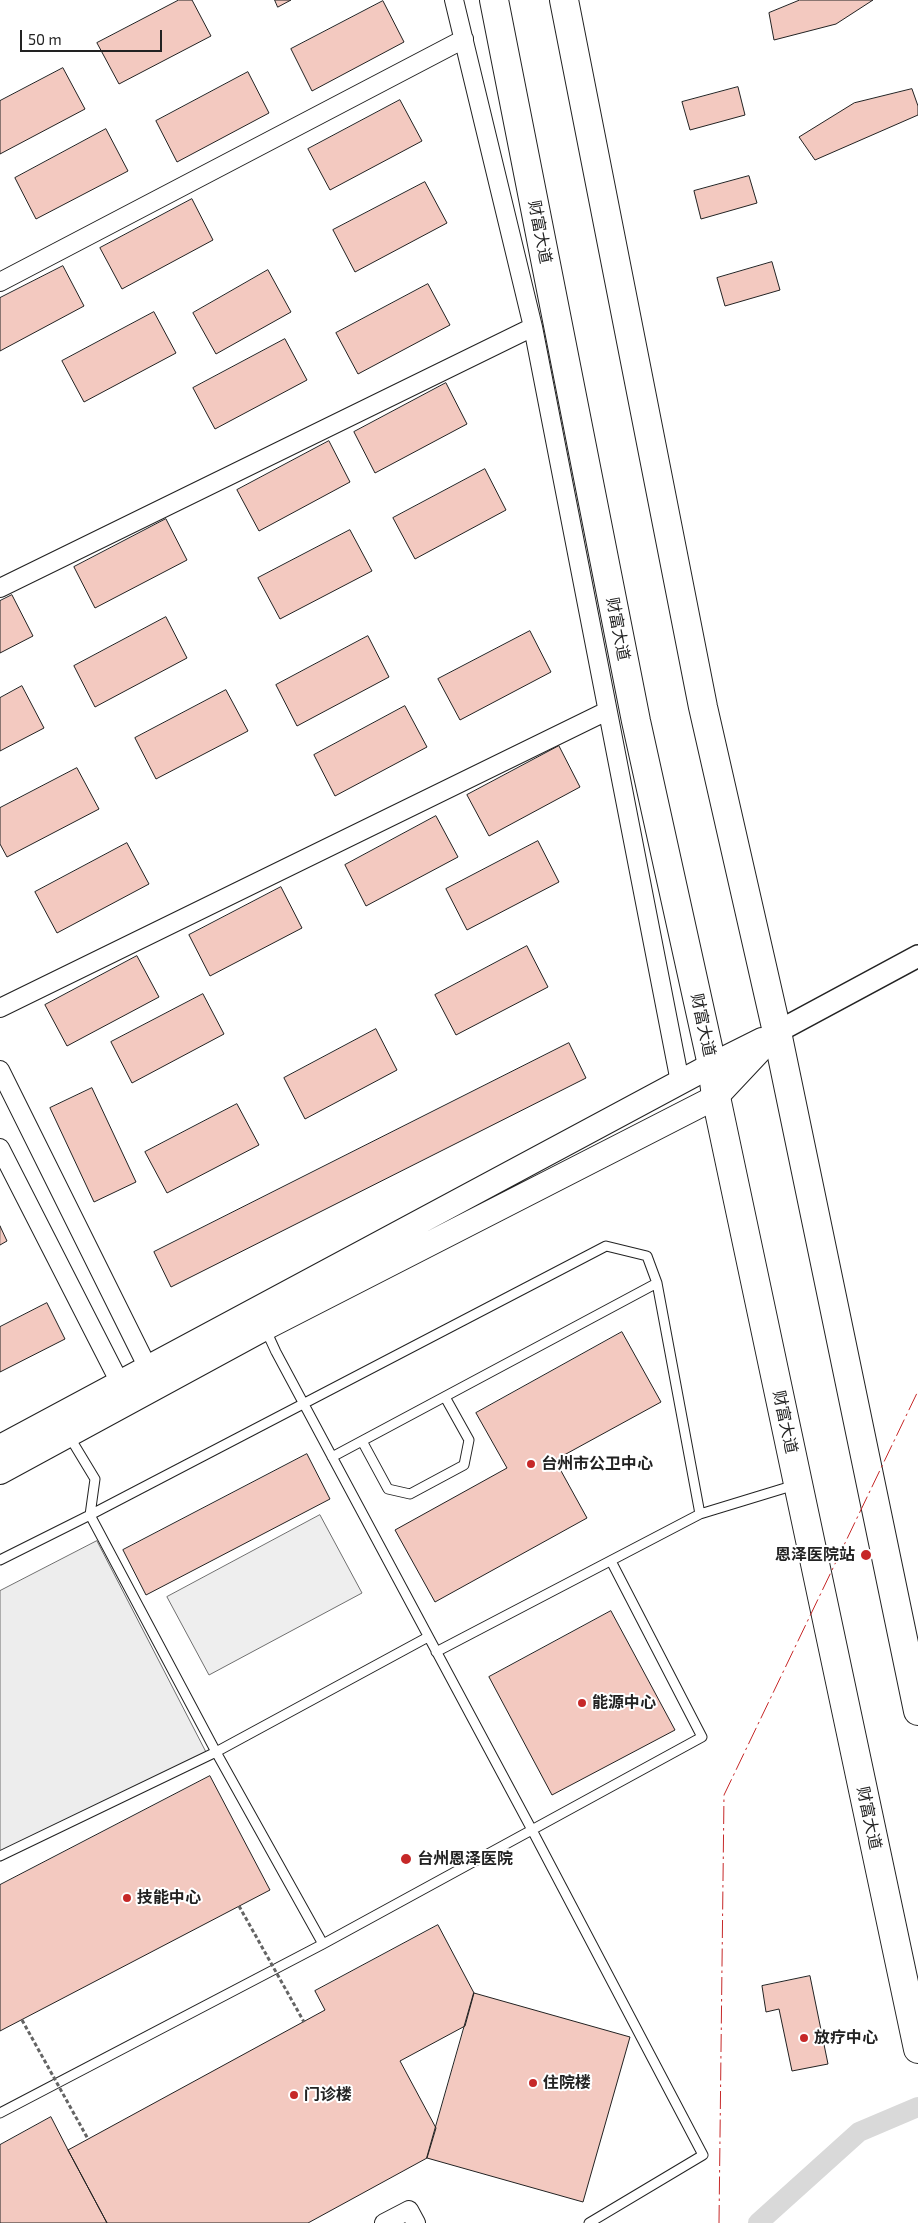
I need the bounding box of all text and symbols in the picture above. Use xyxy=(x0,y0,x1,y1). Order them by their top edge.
scale bar xyxy=(22,20,165,52)
text: 50 m xyxy=(28,30,62,48)
street label: 财富大道 xyxy=(524,199,556,265)
street label: 财富大道 xyxy=(602,596,634,662)
street label: 财富大道 xyxy=(687,992,719,1058)
street label: 财富大道 xyxy=(769,1389,801,1455)
place label: 台州市公卫中心 xyxy=(541,1454,653,1474)
marker: 台州市公卫中心 xyxy=(525,1458,537,1470)
place label: 恩泽医院站 xyxy=(775,1545,855,1565)
marker: 恩泽医院站 xyxy=(859,1548,873,1562)
place label: 能源中心 xyxy=(592,1693,656,1713)
marker: 能源中心 xyxy=(576,1697,588,1709)
street label: 财富大道 xyxy=(853,1785,885,1851)
place label: 台州恩泽医院 xyxy=(417,1849,513,1869)
marker: 台州恩泽医院 xyxy=(399,1852,413,1866)
place label: 技能中心 xyxy=(137,1888,201,1908)
marker: 技能中心 xyxy=(121,1892,133,1904)
place label: 放疗中心 xyxy=(814,2028,878,2048)
marker: 放疗中心 xyxy=(798,2032,810,2044)
place label: 住院楼 xyxy=(543,2073,591,2093)
marker: 住院楼 xyxy=(527,2077,539,2089)
place label: 门诊楼 xyxy=(304,2085,352,2105)
marker: 门诊楼 xyxy=(288,2089,300,2101)

